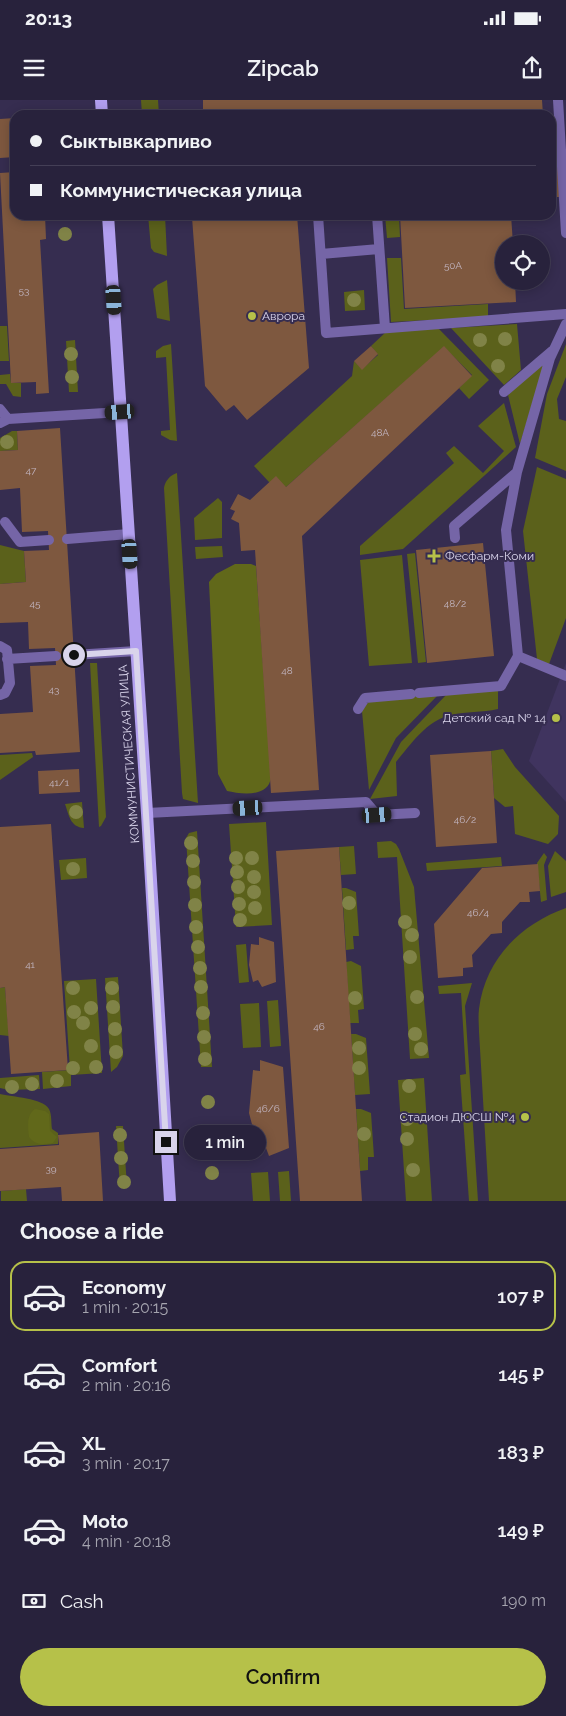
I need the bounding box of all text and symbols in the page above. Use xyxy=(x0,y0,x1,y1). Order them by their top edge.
text: 20:13 xyxy=(25,7,72,29)
icon: menu xyxy=(20,54,48,82)
icon: share xyxy=(518,54,546,82)
text: Zipcab xyxy=(247,55,319,81)
text: Сыктывкарпиво xyxy=(60,130,212,152)
text: Коммунистическая улица xyxy=(60,179,302,201)
map controls xyxy=(495,235,550,290)
button: locate xyxy=(495,235,550,290)
house number: 50А xyxy=(444,260,462,271)
house number: 53 xyxy=(19,285,29,296)
car xyxy=(105,285,122,315)
place label: Аврора xyxy=(262,309,305,323)
marker: Аврора xyxy=(246,310,258,322)
car xyxy=(104,403,135,421)
house number: 48А xyxy=(371,427,389,438)
house number: 47 xyxy=(26,465,37,476)
car xyxy=(121,539,138,569)
marker: Фесфарм-Коми xyxy=(427,549,441,563)
place label: Фесфарм-Коми xyxy=(445,549,534,563)
house number: 45 xyxy=(30,598,41,609)
house number: 48/2 xyxy=(444,598,466,609)
route start xyxy=(63,644,85,666)
street label: КОММУНИСТИЧЕСКАЯ УЛИЦА xyxy=(116,664,142,844)
house number: 48 xyxy=(281,665,293,676)
house number: 43 xyxy=(49,684,59,695)
place label: Детский сад № 14 xyxy=(443,711,546,725)
marker: Детский сад № 14 xyxy=(550,712,562,724)
house number: 41/1 xyxy=(49,777,70,788)
car xyxy=(232,800,263,816)
car xyxy=(361,806,392,824)
house number: 46/2 xyxy=(454,814,476,825)
house number: 46/4 xyxy=(467,907,490,918)
house number: 41 xyxy=(25,959,36,970)
house number: 46 xyxy=(313,1021,325,1032)
house number: 46/6 xyxy=(256,1103,280,1114)
place label: Стадион ДЮСШ №4 xyxy=(400,1110,515,1124)
marker: Стадион ДЮСШ №4 xyxy=(519,1111,531,1123)
callout: 1 min xyxy=(184,1124,266,1160)
route end xyxy=(155,1131,177,1153)
text: 1 min xyxy=(205,1133,245,1152)
house number: 39 xyxy=(45,1163,57,1174)
text: Choose a ride xyxy=(20,1218,164,1244)
icon: car xyxy=(22,1274,67,1319)
text: Economy xyxy=(82,1276,166,1298)
text: 107 ₽ xyxy=(497,1285,544,1307)
text: 1 min · 20:15 xyxy=(82,1298,168,1317)
icon: car xyxy=(22,1352,67,1397)
text: Comfort xyxy=(82,1354,157,1376)
text: 145 ₽ xyxy=(498,1363,544,1385)
text: 2 min · 20:16 xyxy=(82,1376,171,1395)
icon: car xyxy=(22,1430,67,1475)
text: XL xyxy=(82,1432,105,1454)
text: 183 ₽ xyxy=(498,1441,544,1463)
text: 3 min · 20:17 xyxy=(82,1454,170,1473)
icon: car xyxy=(22,1508,67,1553)
text: Moto xyxy=(82,1510,128,1532)
text: 149 ₽ xyxy=(497,1519,544,1541)
text: 4 min · 20:18 xyxy=(82,1532,171,1551)
icon: cash xyxy=(20,1587,48,1615)
text: Cash xyxy=(60,1590,104,1612)
text: 190 m xyxy=(501,1591,546,1610)
button: Confirm xyxy=(20,1648,546,1706)

